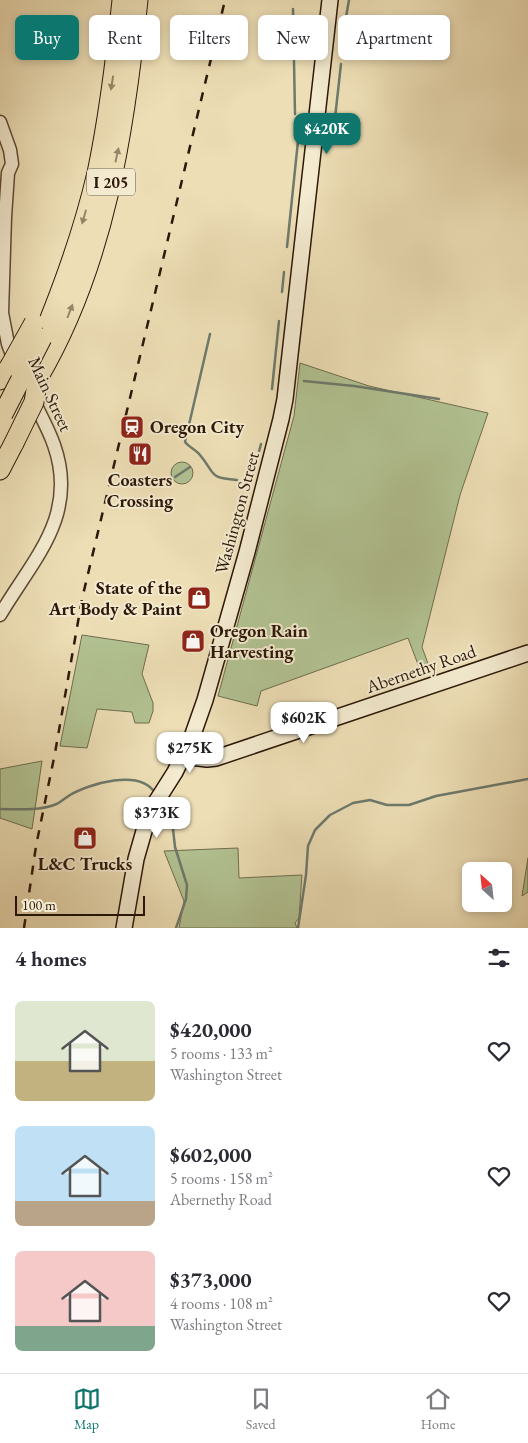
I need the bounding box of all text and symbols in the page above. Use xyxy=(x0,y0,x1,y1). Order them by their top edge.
chip: Buy xyxy=(15,15,79,60)
chip: Rent xyxy=(89,15,160,60)
chip: Filters xyxy=(170,15,248,60)
chip: New xyxy=(258,15,328,60)
chip: Apartment xyxy=(338,15,450,60)
one-way arrow xyxy=(108,75,116,91)
pin: $420K xyxy=(292,112,362,155)
text: $420K xyxy=(305,118,349,139)
one-way arrow xyxy=(113,148,121,163)
road number: I 205 xyxy=(87,168,135,196)
one-way arrow xyxy=(80,209,88,224)
one-way arrow xyxy=(67,304,75,318)
street label: Main Street xyxy=(23,353,78,435)
station icon: Oregon City xyxy=(119,414,145,440)
place label: Oregon City xyxy=(150,415,245,438)
restaurant icon: Coasters Crossing xyxy=(127,441,153,467)
street label: Washington Street xyxy=(209,449,264,577)
place label: Coasters Crossing xyxy=(107,468,174,512)
place label: State of the Art Body & Paint xyxy=(48,576,182,620)
shop icon: State of the Art Body & Paint xyxy=(186,585,212,611)
place label: Oregon Rain Harvesting xyxy=(210,619,308,663)
shop icon: Oregon Rain Harvesting xyxy=(180,628,206,654)
street label: Abernethy Road xyxy=(362,639,480,698)
pin: $602K xyxy=(269,702,339,744)
text: $602K xyxy=(282,707,326,728)
pin: $275K xyxy=(155,732,225,774)
text: $275K xyxy=(168,737,212,758)
pin: $373K xyxy=(122,796,192,839)
text: $373K xyxy=(135,802,179,823)
shop icon: L&C Trucks xyxy=(72,825,98,851)
place label: L&C Trucks xyxy=(38,852,132,875)
north arrow xyxy=(462,862,512,912)
map controls xyxy=(462,862,512,912)
scale bar xyxy=(15,893,145,916)
text: 100 m xyxy=(22,896,56,914)
icon: filters xyxy=(485,944,513,972)
text: 4 homes xyxy=(15,945,87,972)
text: $420,000 xyxy=(170,1016,252,1043)
icon: home xyxy=(55,1021,115,1081)
icon: heart xyxy=(485,1037,513,1065)
text: 5 rooms · 133 m² xyxy=(170,1043,273,1064)
text: Washington Street xyxy=(170,1064,282,1085)
text: $602,000 xyxy=(170,1141,252,1168)
icon: home xyxy=(55,1146,115,1206)
icon: heart xyxy=(485,1162,513,1190)
text: 5 rooms · 158 m² xyxy=(170,1168,273,1189)
text: Abernethy Road xyxy=(170,1189,272,1210)
text: $373,000 xyxy=(170,1266,252,1293)
icon: home xyxy=(55,1271,115,1331)
icon: heart xyxy=(485,1287,513,1315)
text: 4 rooms · 108 m² xyxy=(170,1293,273,1314)
text: Washington Street xyxy=(170,1314,282,1335)
tab: Map xyxy=(73,1385,101,1433)
tab: Saved xyxy=(246,1385,276,1433)
tab: Home xyxy=(421,1385,455,1433)

